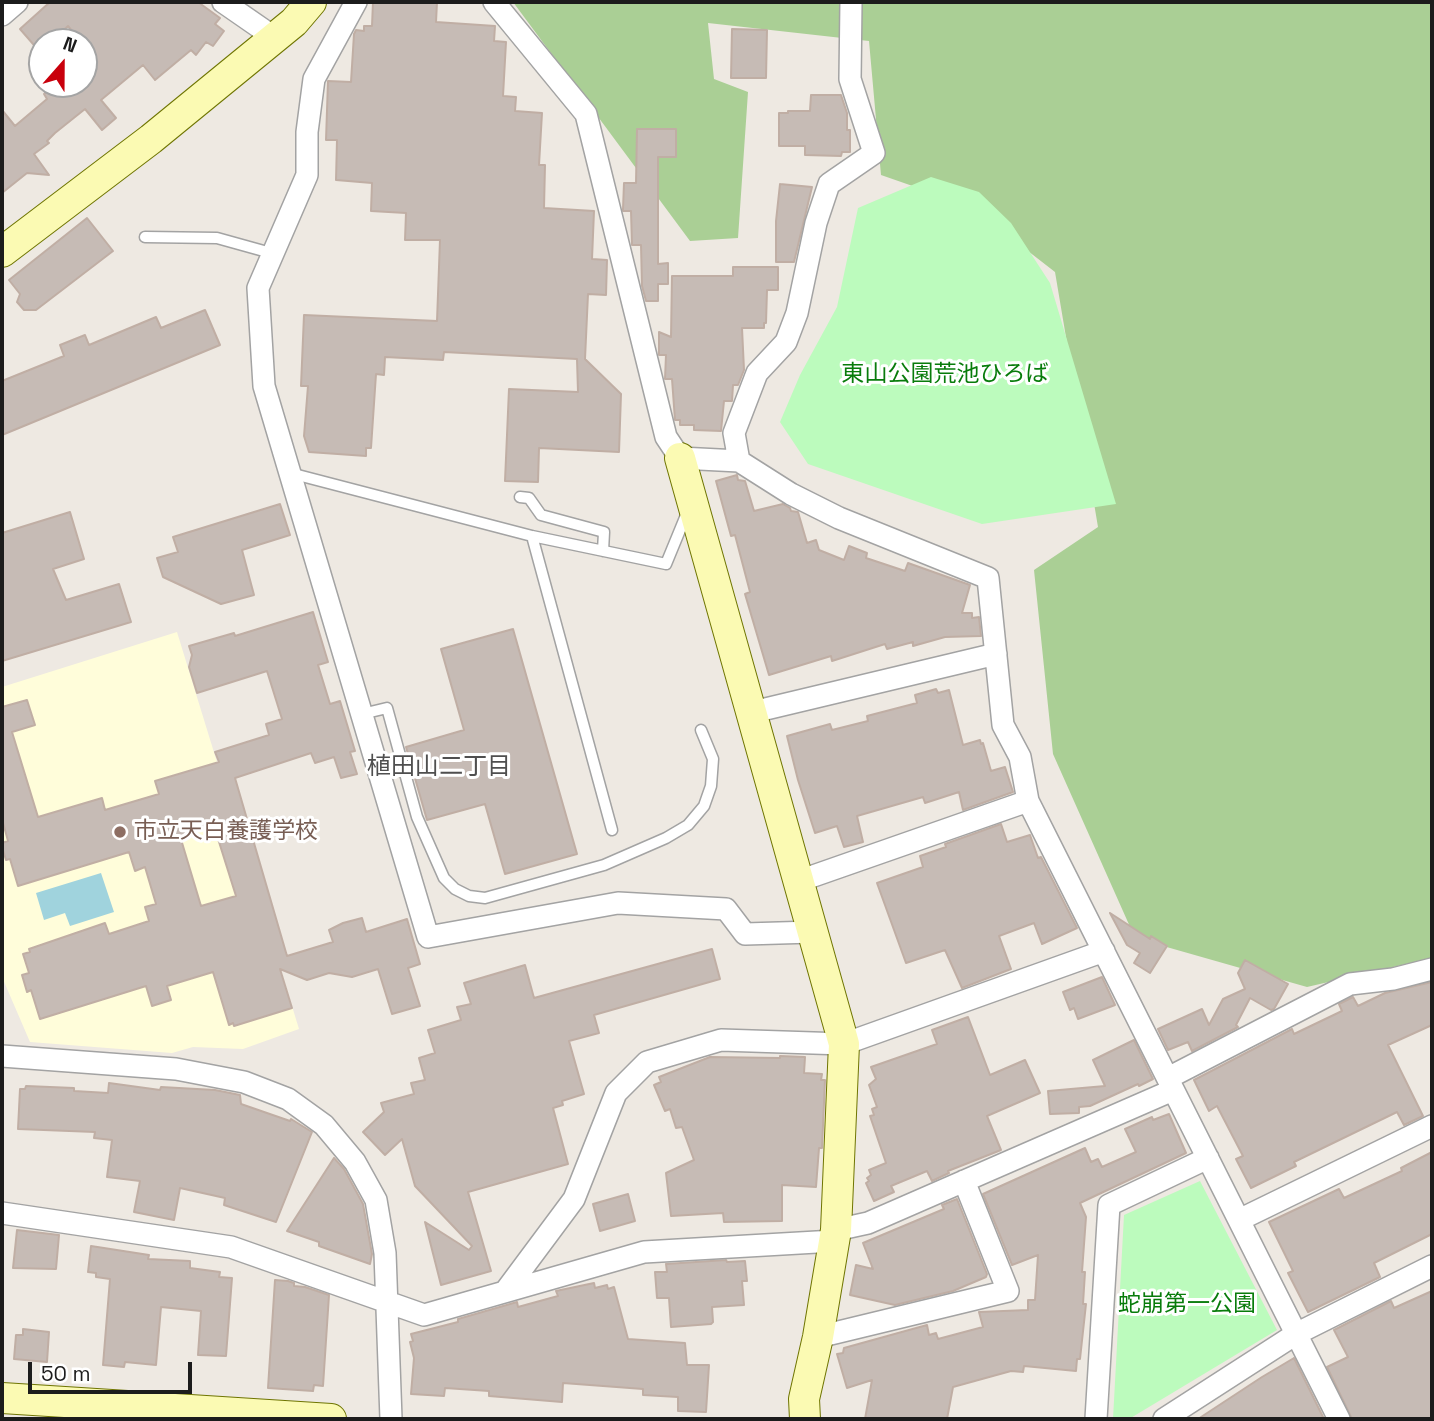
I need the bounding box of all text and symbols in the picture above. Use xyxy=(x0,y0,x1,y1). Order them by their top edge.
north arrow xyxy=(28,28,98,98)
text: N xyxy=(60,31,80,59)
park label: 東山公園荒池ひろば xyxy=(842,361,1048,389)
district label: 植田山二丁目 xyxy=(367,753,511,781)
place label: 市立天白養護学校 xyxy=(134,818,318,846)
marker: 市立天白養護学校 xyxy=(112,824,128,840)
park label: 蛇崩第一公園 xyxy=(1118,1291,1256,1319)
scale bar xyxy=(32,1348,196,1392)
text: 50 m xyxy=(41,1360,91,1387)

